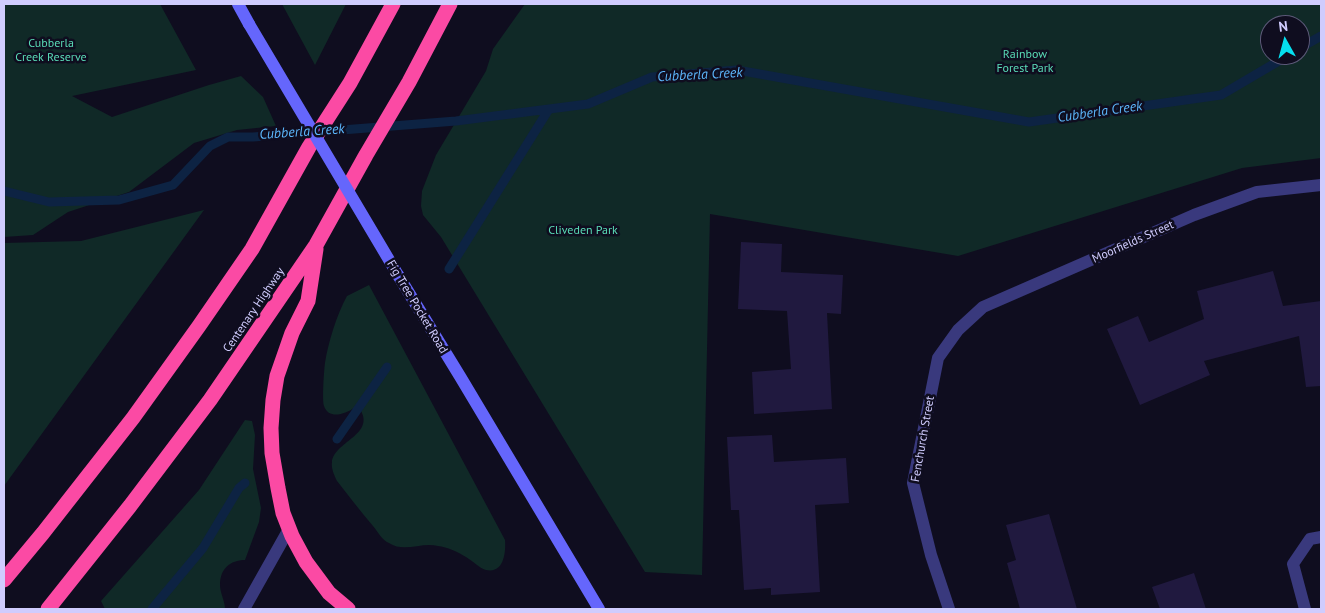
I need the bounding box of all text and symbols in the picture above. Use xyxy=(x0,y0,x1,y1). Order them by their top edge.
north arrow xyxy=(1260,15,1310,65)
text: N xyxy=(1278,17,1289,36)
park label: Cubberla Creek Reserve xyxy=(15,37,87,65)
park label: Rainbow Forest Park xyxy=(996,48,1054,76)
water label: Cubberla Creek xyxy=(657,64,743,86)
water label: Cubberla Creek xyxy=(1057,98,1143,126)
water label: Cubberla Creek xyxy=(259,121,345,143)
street label: Moorfields Street xyxy=(1090,218,1176,266)
park label: Cliveden Park xyxy=(548,224,618,238)
street label: Fig Tree Pocket Road xyxy=(383,258,451,356)
street label: Centenary Highway xyxy=(220,265,288,355)
street label: Fenchurch Street xyxy=(908,395,938,483)

